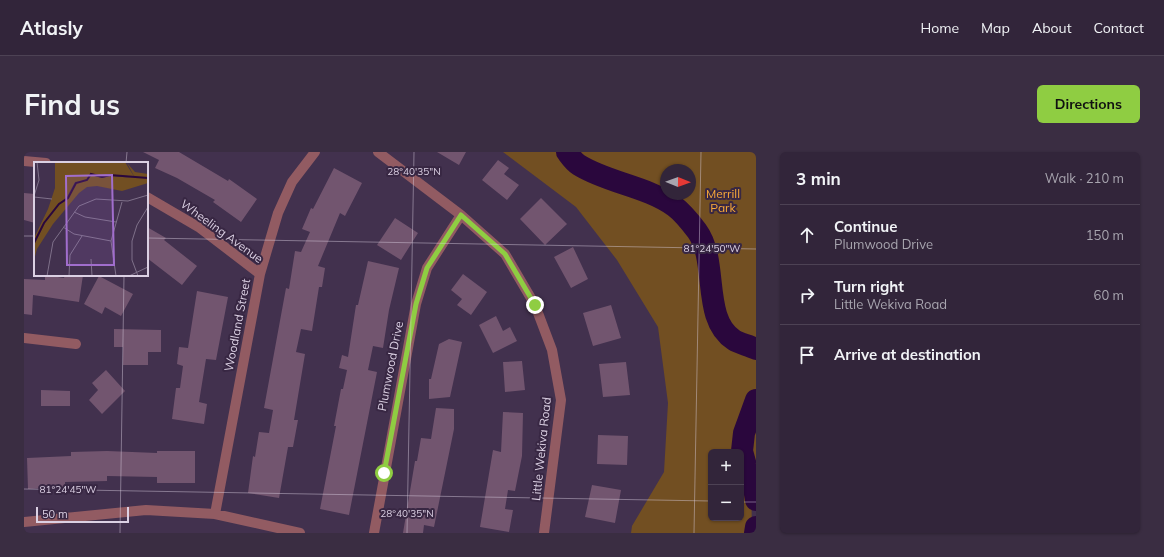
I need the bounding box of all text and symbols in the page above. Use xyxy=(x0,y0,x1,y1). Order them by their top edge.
text: Atlasly xyxy=(20,16,83,40)
text: Home xyxy=(920,19,959,37)
text: Map xyxy=(981,19,1010,37)
text: About xyxy=(1032,19,1072,37)
text: Contact xyxy=(1094,19,1144,37)
button: Directions xyxy=(1037,85,1140,123)
text: Find us xyxy=(24,87,120,122)
inset map xyxy=(34,162,148,276)
north arrow xyxy=(660,164,696,200)
text: 28°40'35"N xyxy=(387,165,441,178)
text: 3 min xyxy=(796,168,841,189)
text: Walk · 210 m xyxy=(1045,170,1124,186)
park label: Merrill Park xyxy=(706,186,740,215)
street label: Wheeling Avenue xyxy=(178,196,266,266)
text: Continue xyxy=(834,217,897,236)
icon: ahead xyxy=(796,224,818,246)
text: 150 m xyxy=(1086,227,1124,243)
text: Plumwood Drive xyxy=(834,236,933,252)
text: 81°24'50"W xyxy=(684,242,740,255)
street label: Woodland Street xyxy=(221,277,253,373)
text: Turn right xyxy=(834,277,904,296)
icon: right xyxy=(796,284,818,306)
text: 60 m xyxy=(1094,287,1124,303)
route end xyxy=(526,296,544,314)
text: Little Wekiva Road xyxy=(834,296,947,312)
street label: Plumwood Drive xyxy=(374,320,406,412)
icon: arrive xyxy=(796,344,818,366)
text: Arrive at destination xyxy=(834,345,981,364)
street label: Little Wekiva Road xyxy=(528,396,554,502)
map controls xyxy=(708,449,744,521)
button: + xyxy=(708,449,744,485)
route start xyxy=(375,464,393,482)
text: 81°24'45"W xyxy=(40,483,96,496)
button: − xyxy=(708,485,744,521)
scale bar xyxy=(36,505,129,524)
text: 50 m xyxy=(42,507,68,521)
text: 28°40'35"N xyxy=(380,507,434,520)

